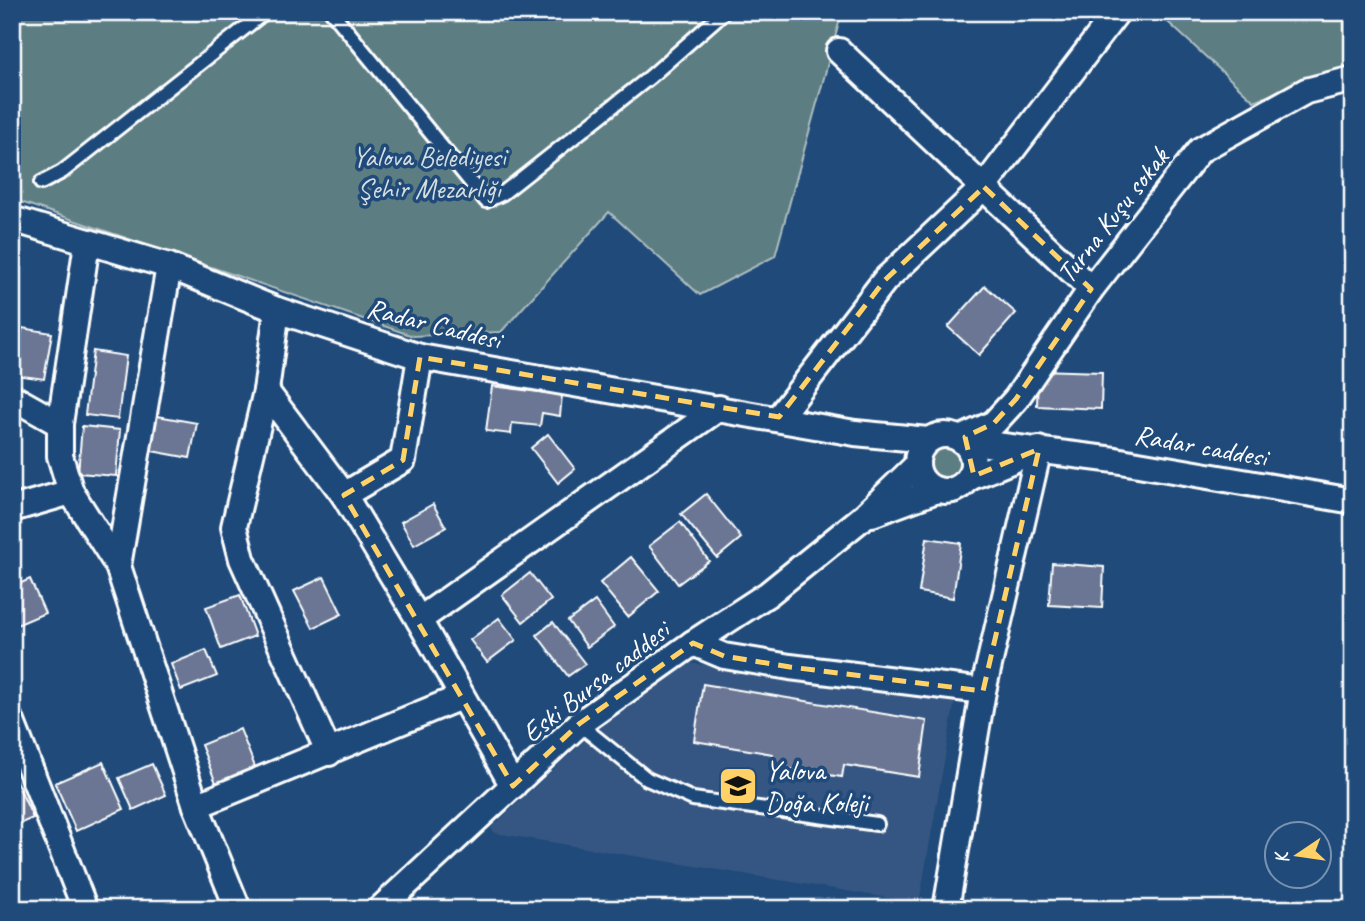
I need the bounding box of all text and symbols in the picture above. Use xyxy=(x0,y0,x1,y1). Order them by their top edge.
park label: Yalova Belediyesi Şehir Mezarlığı xyxy=(352,139,510,206)
street label: Turna Kuşu sokak xyxy=(1049,139,1177,290)
street label: Radar Caddesi xyxy=(363,290,508,358)
street label: Radar caddesi xyxy=(1132,417,1274,475)
street label: Eski Bursa caddesi xyxy=(515,611,679,750)
place label: Yalova Doğa Koleji xyxy=(765,753,872,820)
school or university icon: Yalova Doğa Koleji xyxy=(717,765,759,807)
north arrow xyxy=(1264,820,1334,890)
text: K xyxy=(1269,847,1295,866)

